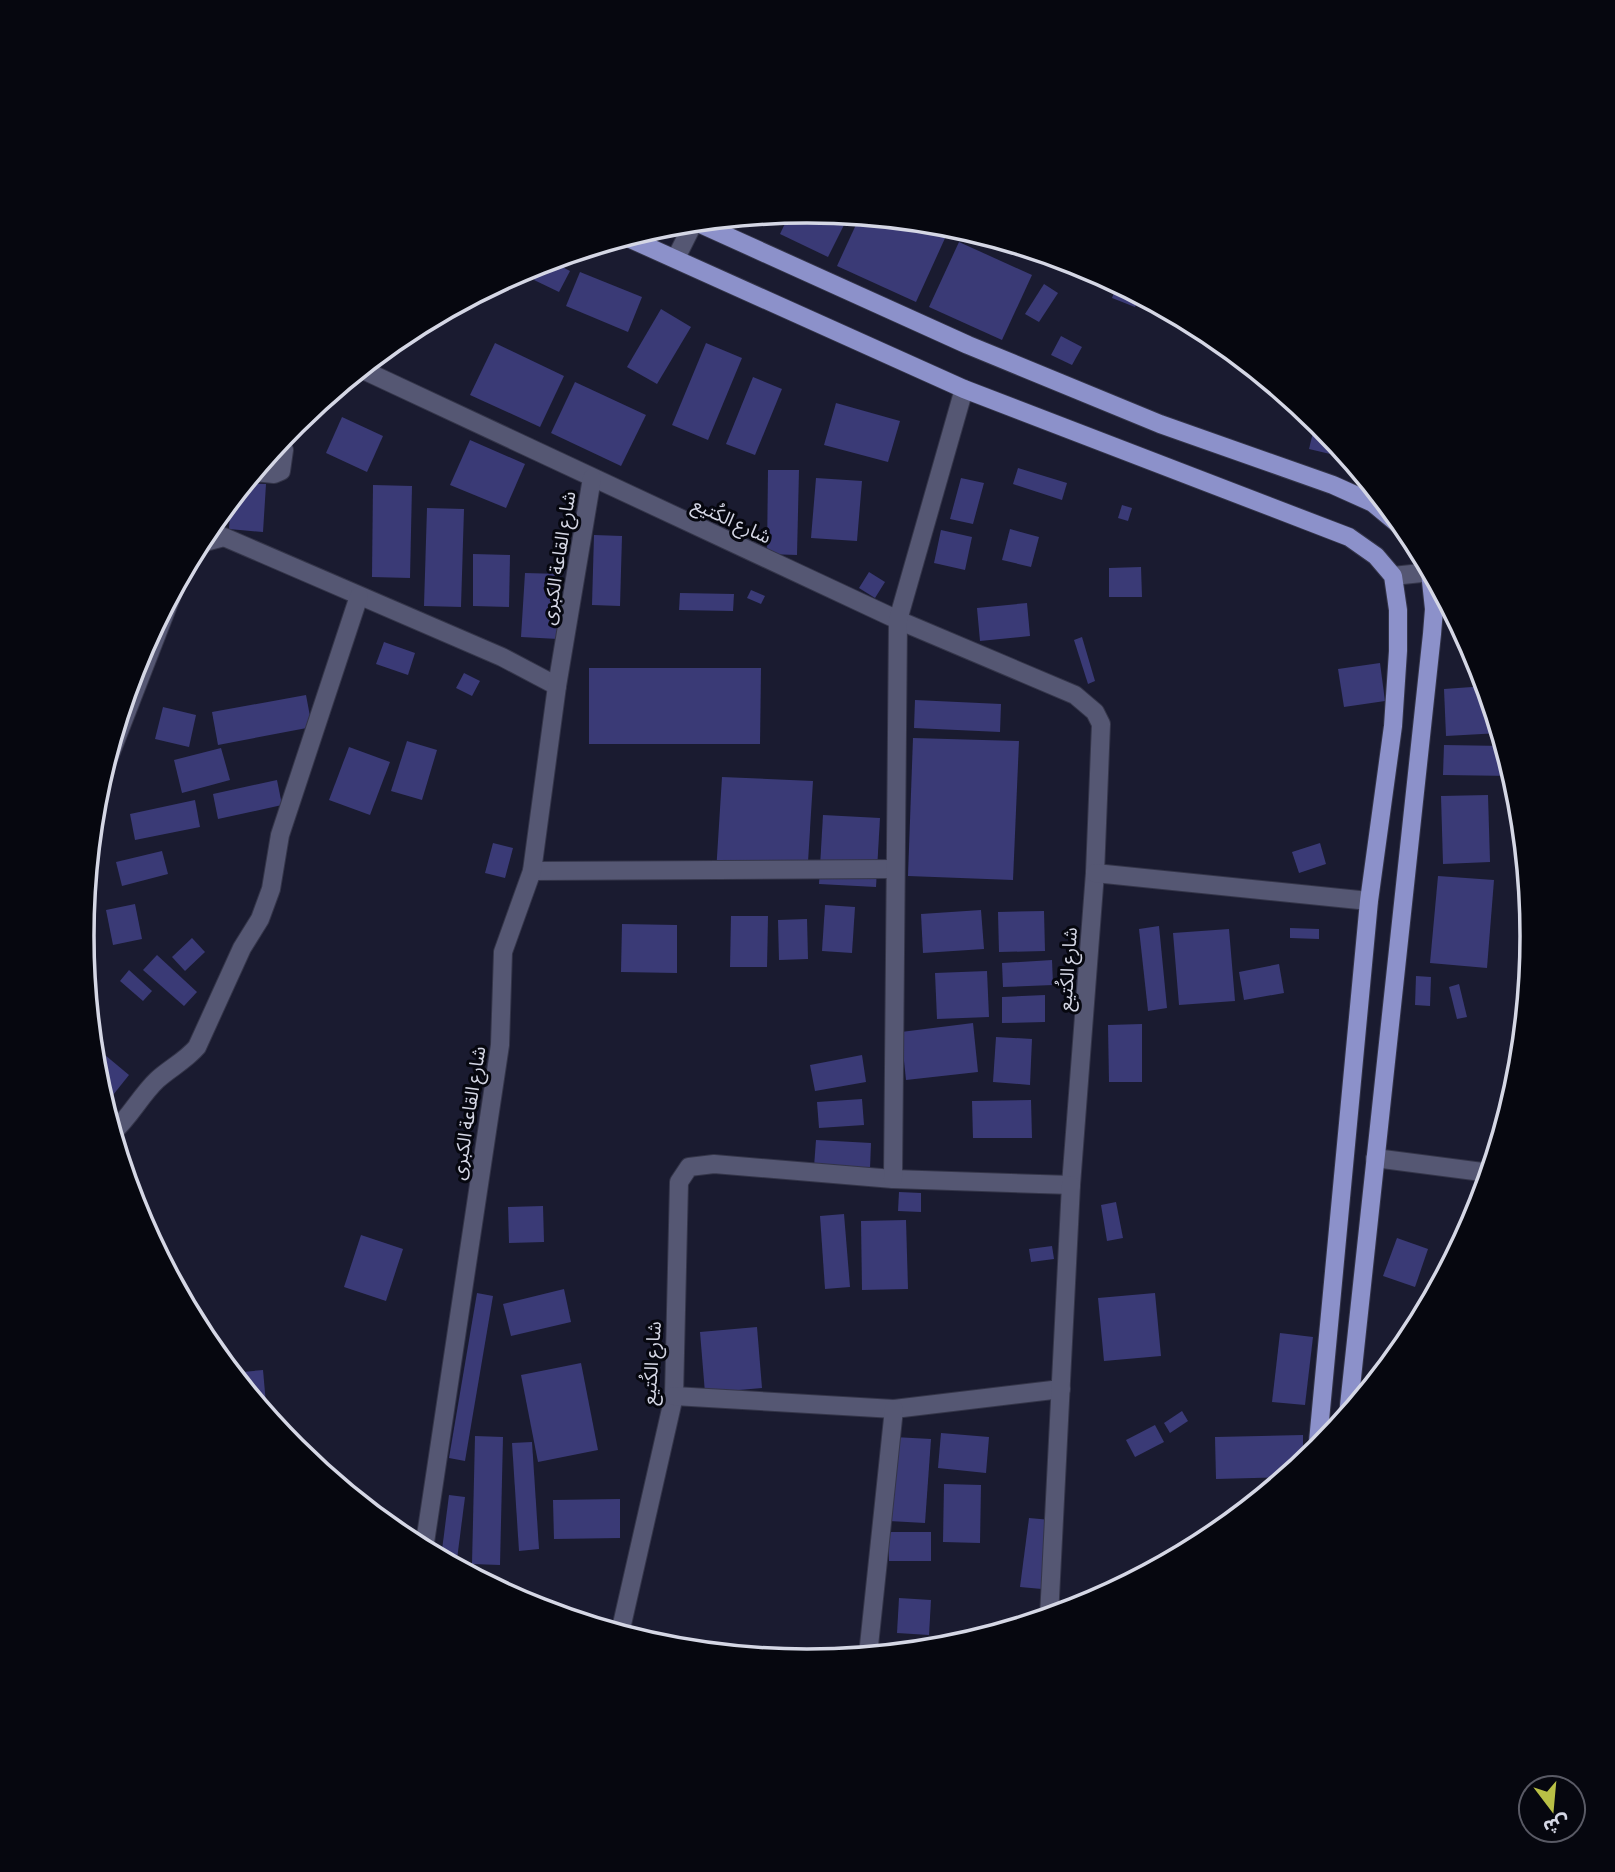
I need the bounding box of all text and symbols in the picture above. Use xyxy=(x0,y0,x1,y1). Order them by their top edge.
street label: شارع القاعة الكبرى xyxy=(536,489,582,627)
street label: شارع الكُتيع xyxy=(688,491,775,551)
street label: شارع الكُتيع xyxy=(1052,926,1085,1012)
street label: شارع القاعة الكبرى xyxy=(446,1044,492,1182)
street label: شارع الكُتيع xyxy=(636,1320,669,1406)
north arrow xyxy=(1517,1774,1587,1844)
text: ش xyxy=(1541,1811,1573,1840)

